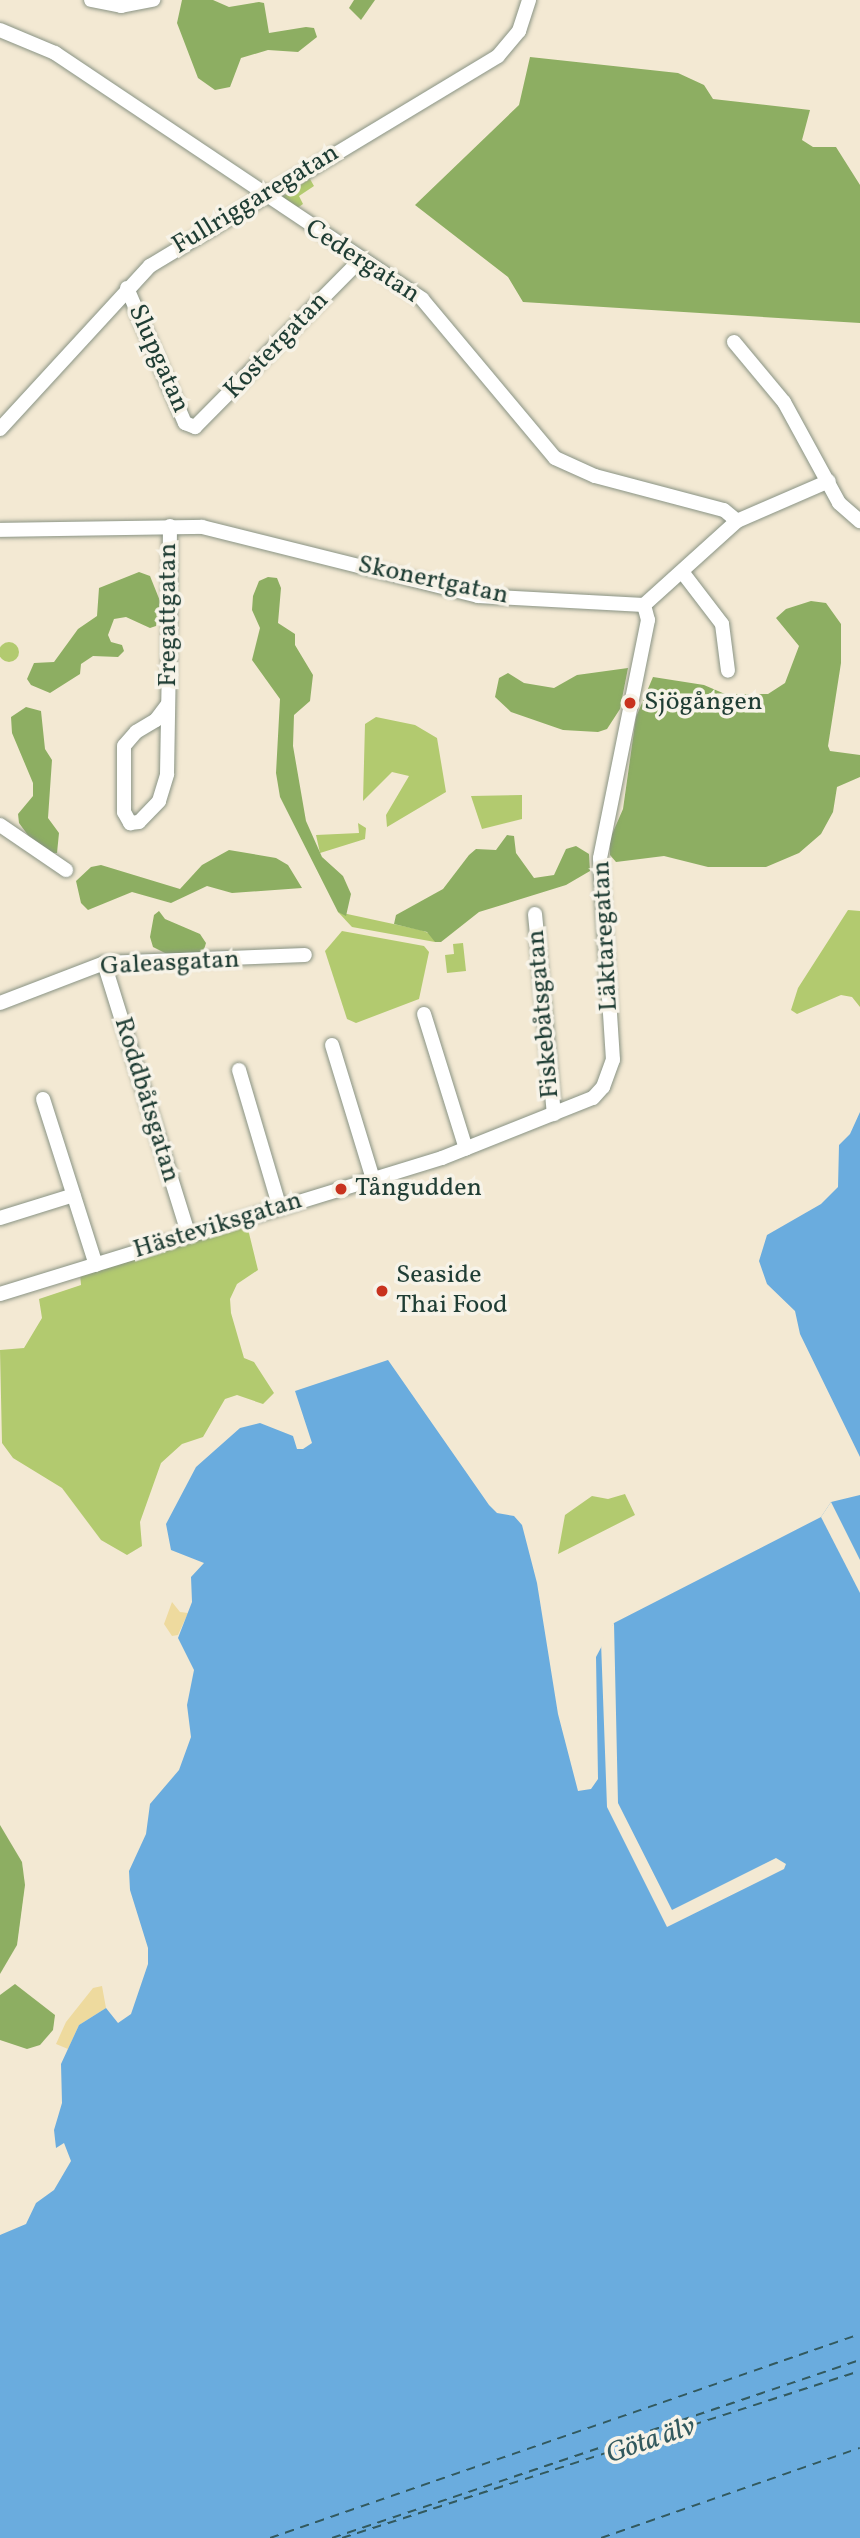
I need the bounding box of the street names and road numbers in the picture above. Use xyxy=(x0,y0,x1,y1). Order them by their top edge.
street label: Fullriggaregatan xyxy=(167,138,345,262)
street label: Cedergatan xyxy=(299,213,425,311)
street label: Kostergatan xyxy=(218,286,336,406)
street label: Slupgatan xyxy=(120,300,196,418)
street label: Fregattgatan xyxy=(153,543,185,687)
street label: Skonertgatan xyxy=(355,550,511,612)
street label: Läktaregatan xyxy=(586,860,626,1012)
street label: Fiskebåtsgatan xyxy=(521,928,567,1100)
street label: Galeasgatan xyxy=(99,945,241,983)
street label: Roddbåtsgatan xyxy=(106,1014,186,1186)
street label: Hästeviksgatan xyxy=(130,1186,306,1266)

